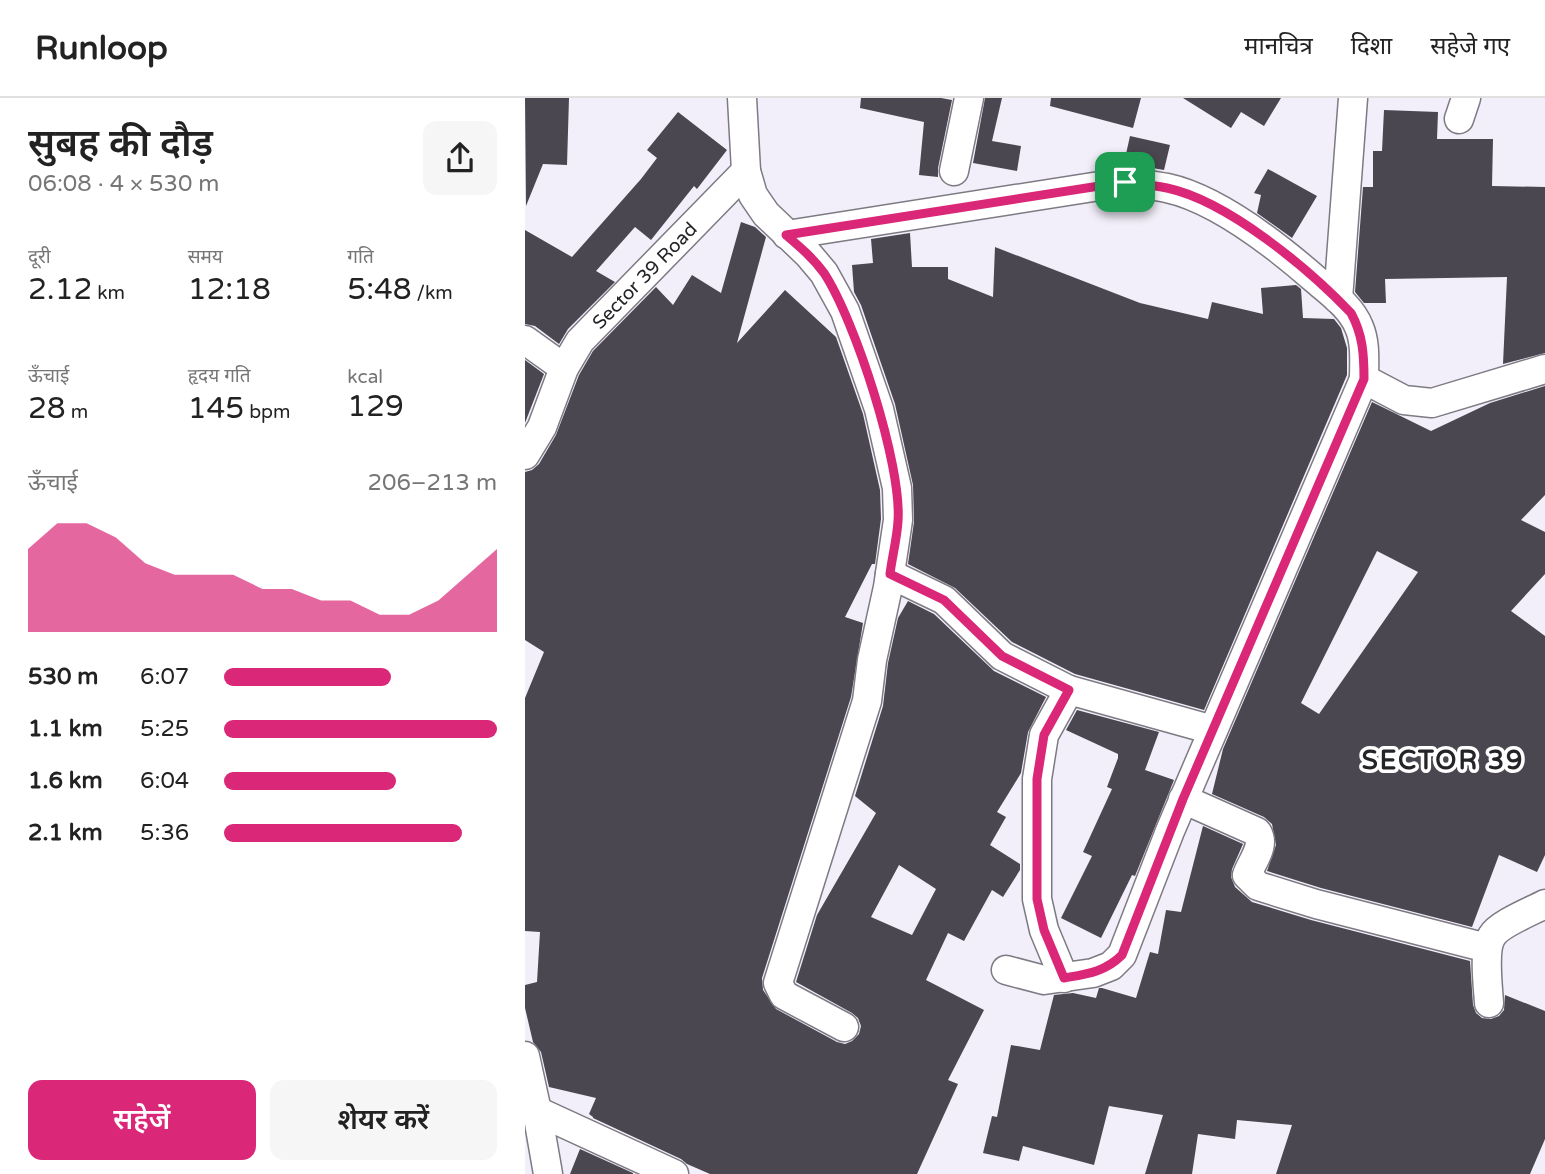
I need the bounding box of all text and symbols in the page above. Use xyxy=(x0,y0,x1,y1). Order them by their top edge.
text: Runloop xyxy=(35,29,168,68)
text: मानचित्र xyxy=(1244,32,1313,61)
text: दिशा xyxy=(1351,32,1392,61)
text: सहेजे गए xyxy=(1430,32,1510,61)
text: सुबह की दौड़ xyxy=(28,121,213,167)
button: share xyxy=(423,121,497,195)
pin xyxy=(1095,152,1155,212)
icon: arrive xyxy=(1106,163,1144,201)
text: 06:08 · 4 × 530 m xyxy=(28,170,219,198)
street label: Sector 39 Road xyxy=(588,218,702,334)
text: दूरी xyxy=(28,246,51,268)
text: समय xyxy=(188,246,223,268)
text: गति xyxy=(347,246,374,268)
text: 2.12 xyxy=(28,271,92,308)
text: 12:18 xyxy=(188,271,271,308)
text: 5:48 xyxy=(347,271,412,308)
text: km xyxy=(92,282,125,304)
text: /km xyxy=(412,282,453,304)
text: ऊँचाई xyxy=(28,365,69,387)
text: हृदय गति xyxy=(188,365,251,387)
text: kcal xyxy=(347,366,383,388)
text: 129 xyxy=(347,388,404,425)
text: 28 xyxy=(28,390,66,427)
text: 145 xyxy=(188,390,244,427)
text: m xyxy=(66,401,88,423)
text: bpm xyxy=(244,401,291,423)
text: ऊँचाई xyxy=(28,469,78,497)
text: 206–213 m xyxy=(368,469,497,497)
text: 530 m xyxy=(28,663,98,691)
text: 6:07 xyxy=(140,663,189,691)
text: 1.1 km xyxy=(28,715,103,743)
text: 5:25 xyxy=(140,715,189,743)
district label: SECTOR 39 xyxy=(1362,745,1524,776)
text: 1.6 km xyxy=(28,767,103,795)
text: 6:04 xyxy=(140,767,189,795)
text: 2.1 km xyxy=(28,819,103,847)
text: 5:36 xyxy=(140,819,189,847)
button: सहेजें xyxy=(28,1080,256,1160)
button: शेयर करें xyxy=(270,1080,497,1160)

